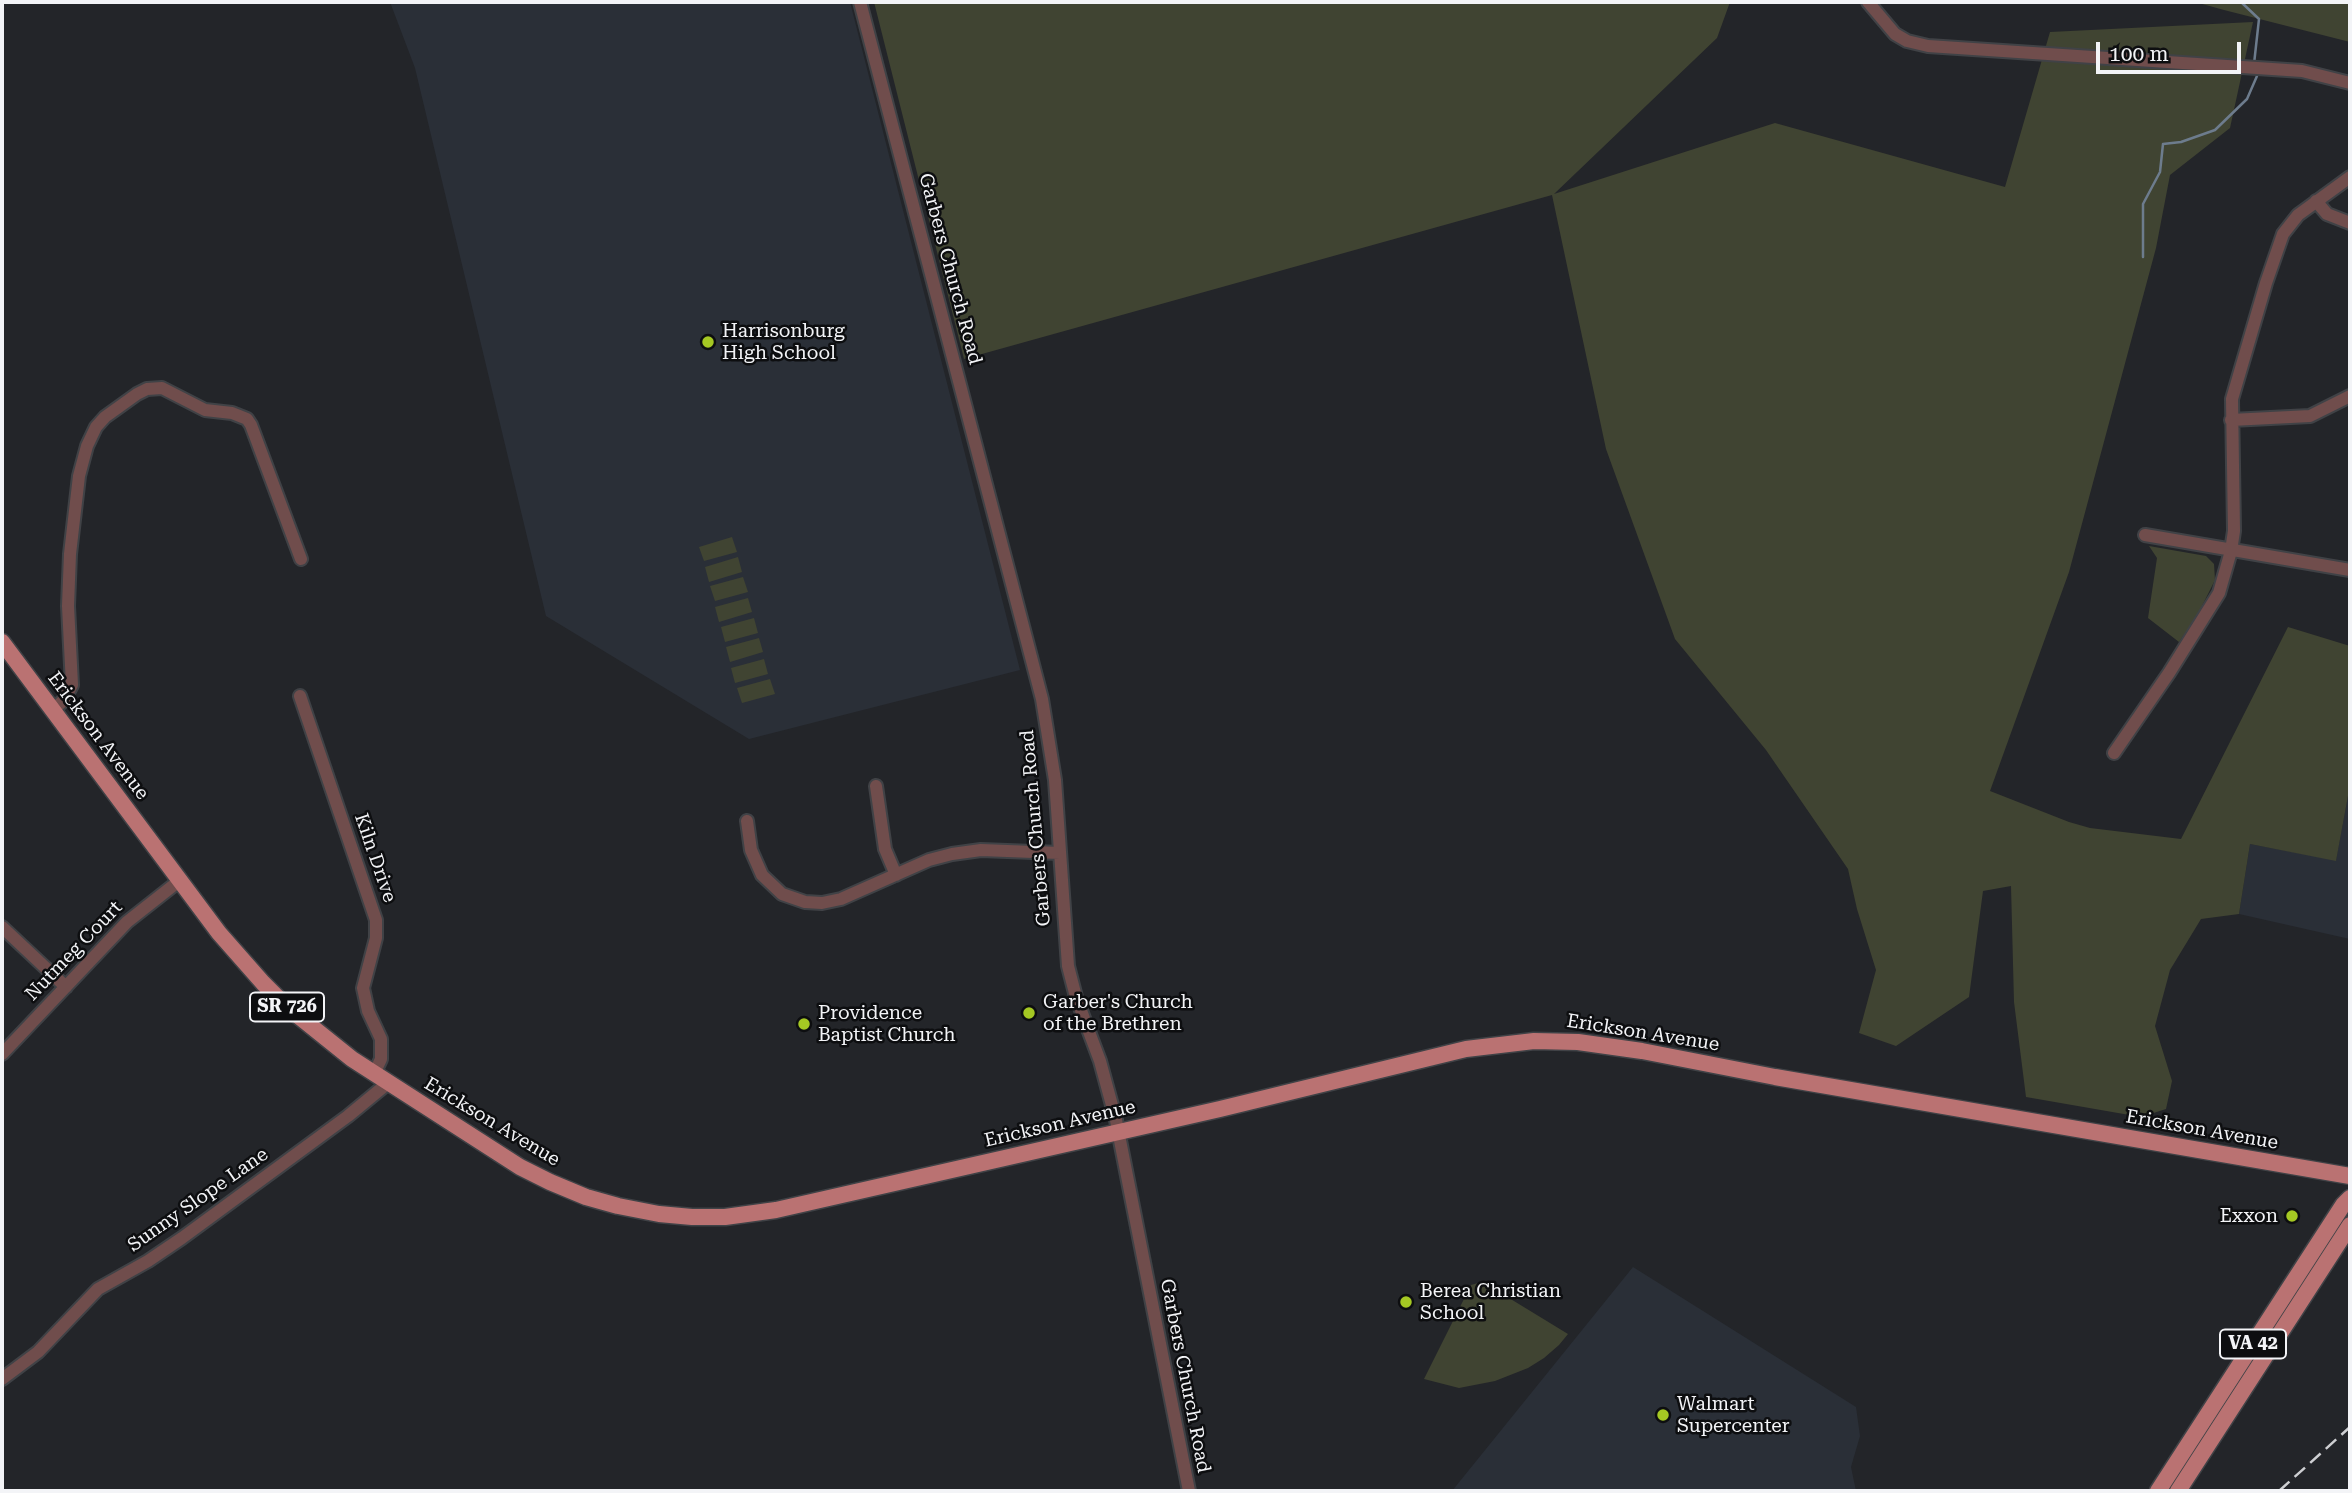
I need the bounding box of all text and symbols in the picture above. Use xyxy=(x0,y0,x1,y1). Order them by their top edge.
scale bar xyxy=(2100,28,2245,72)
text: 100 m xyxy=(2109,42,2169,66)
street label: Garbers Church Road xyxy=(913,171,987,367)
place label: Harrisonburg High School xyxy=(722,320,845,364)
marker: Harrisonburg High School xyxy=(700,334,716,350)
street label: Erickson Avenue xyxy=(42,668,154,804)
street label: Garbers Church Road xyxy=(1016,729,1056,927)
street label: Kiln Drive xyxy=(349,811,401,905)
street label: Nutmeg Court xyxy=(21,896,127,1006)
place label: Garber's Church of the Brethren xyxy=(1043,991,1193,1035)
road number: SR 726 xyxy=(250,992,324,1022)
place label: Providence Baptist Church xyxy=(818,1002,956,1046)
marker: Garber's Church of the Brethren xyxy=(1021,1005,1037,1021)
street label: Erickson Avenue xyxy=(1565,1010,1721,1056)
marker: Providence Baptist Church xyxy=(796,1016,812,1032)
street label: Erickson Avenue xyxy=(420,1072,564,1172)
street label: Erickson Avenue xyxy=(982,1096,1138,1152)
street label: Erickson Avenue xyxy=(2124,1105,2280,1155)
street label: Sunny Slope Lane xyxy=(123,1143,273,1257)
place label: Exxon xyxy=(2220,1205,2278,1227)
marker: Exxon xyxy=(2284,1208,2300,1224)
street label: Garbers Church Road xyxy=(1155,1277,1215,1475)
place label: Berea Christian School xyxy=(1420,1280,1561,1324)
marker: Berea Christian School xyxy=(1398,1294,1414,1310)
road number: VA 42 xyxy=(2220,1330,2286,1358)
place label: Walmart Supercenter xyxy=(1677,1393,1790,1437)
marker: Walmart Supercenter xyxy=(1655,1407,1671,1423)

